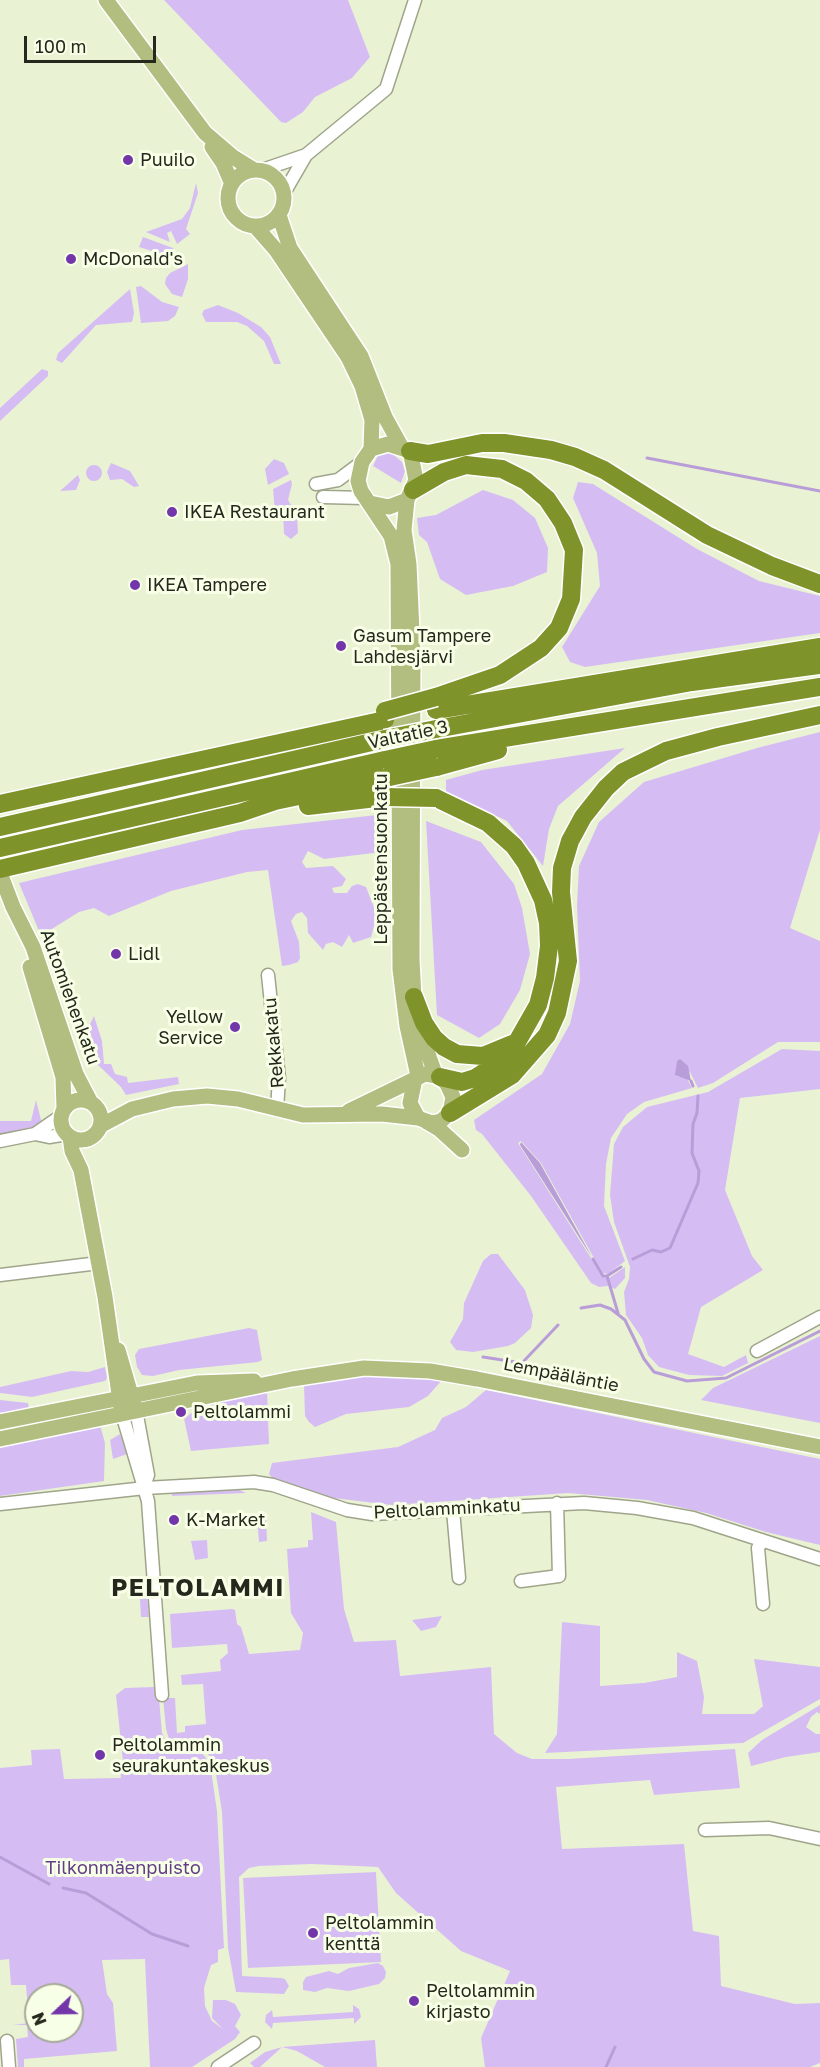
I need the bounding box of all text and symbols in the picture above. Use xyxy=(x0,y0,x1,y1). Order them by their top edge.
scale bar xyxy=(27,24,159,62)
text: 100 m xyxy=(35,35,86,57)
place label: Puuilo xyxy=(140,149,195,171)
marker: Puuilo xyxy=(121,153,135,167)
place label: McDonald's xyxy=(83,248,183,270)
marker: McDonald's xyxy=(64,252,78,266)
place label: IKEA Restaurant xyxy=(184,501,325,523)
marker: IKEA Restaurant xyxy=(165,505,179,519)
place label: IKEA Tampere xyxy=(147,574,267,596)
marker: IKEA Tampere xyxy=(128,578,142,592)
place label: Gasum Tampere Lahdesjärvi xyxy=(353,625,491,668)
marker: Gasum Tampere Lahdesjärvi xyxy=(334,639,348,653)
street label: Valtatie 3 xyxy=(366,716,450,754)
street label: Leppästensuonkatu xyxy=(370,773,392,945)
street label: Automiehenkatu xyxy=(35,926,105,1068)
place label: Lidl xyxy=(128,943,160,965)
marker: Lidl xyxy=(109,947,123,961)
street label: Rekkakatu xyxy=(259,997,289,1089)
place label: Yellow Service xyxy=(158,1006,223,1048)
marker: Yellow Service xyxy=(228,1020,242,1034)
street label: Lempääläntie xyxy=(501,1353,621,1397)
place label: Peltolammi xyxy=(193,1401,291,1423)
marker: Peltolammi xyxy=(174,1405,188,1419)
street label: Peltolamminkatu xyxy=(373,1494,521,1524)
place label: K-Market xyxy=(186,1509,265,1531)
marker: K-Market xyxy=(167,1513,181,1527)
district label: PELTOLAMMI xyxy=(111,1574,285,1602)
place label: Peltolammin seurakuntakeskus xyxy=(112,1734,270,1776)
marker: Peltolammin seurakuntakeskus xyxy=(93,1748,107,1762)
park label: Tilkonmäenpuisto xyxy=(45,1857,201,1879)
place label: Peltolammin kenttä xyxy=(325,1912,434,1954)
marker: Peltolammin kenttä xyxy=(306,1926,320,1940)
place label: Peltolammin kirjasto xyxy=(426,1980,535,2022)
north arrow xyxy=(24,1983,84,2043)
marker: Peltolammin kirjasto xyxy=(407,1994,421,2008)
text: N xyxy=(28,2010,51,2028)

